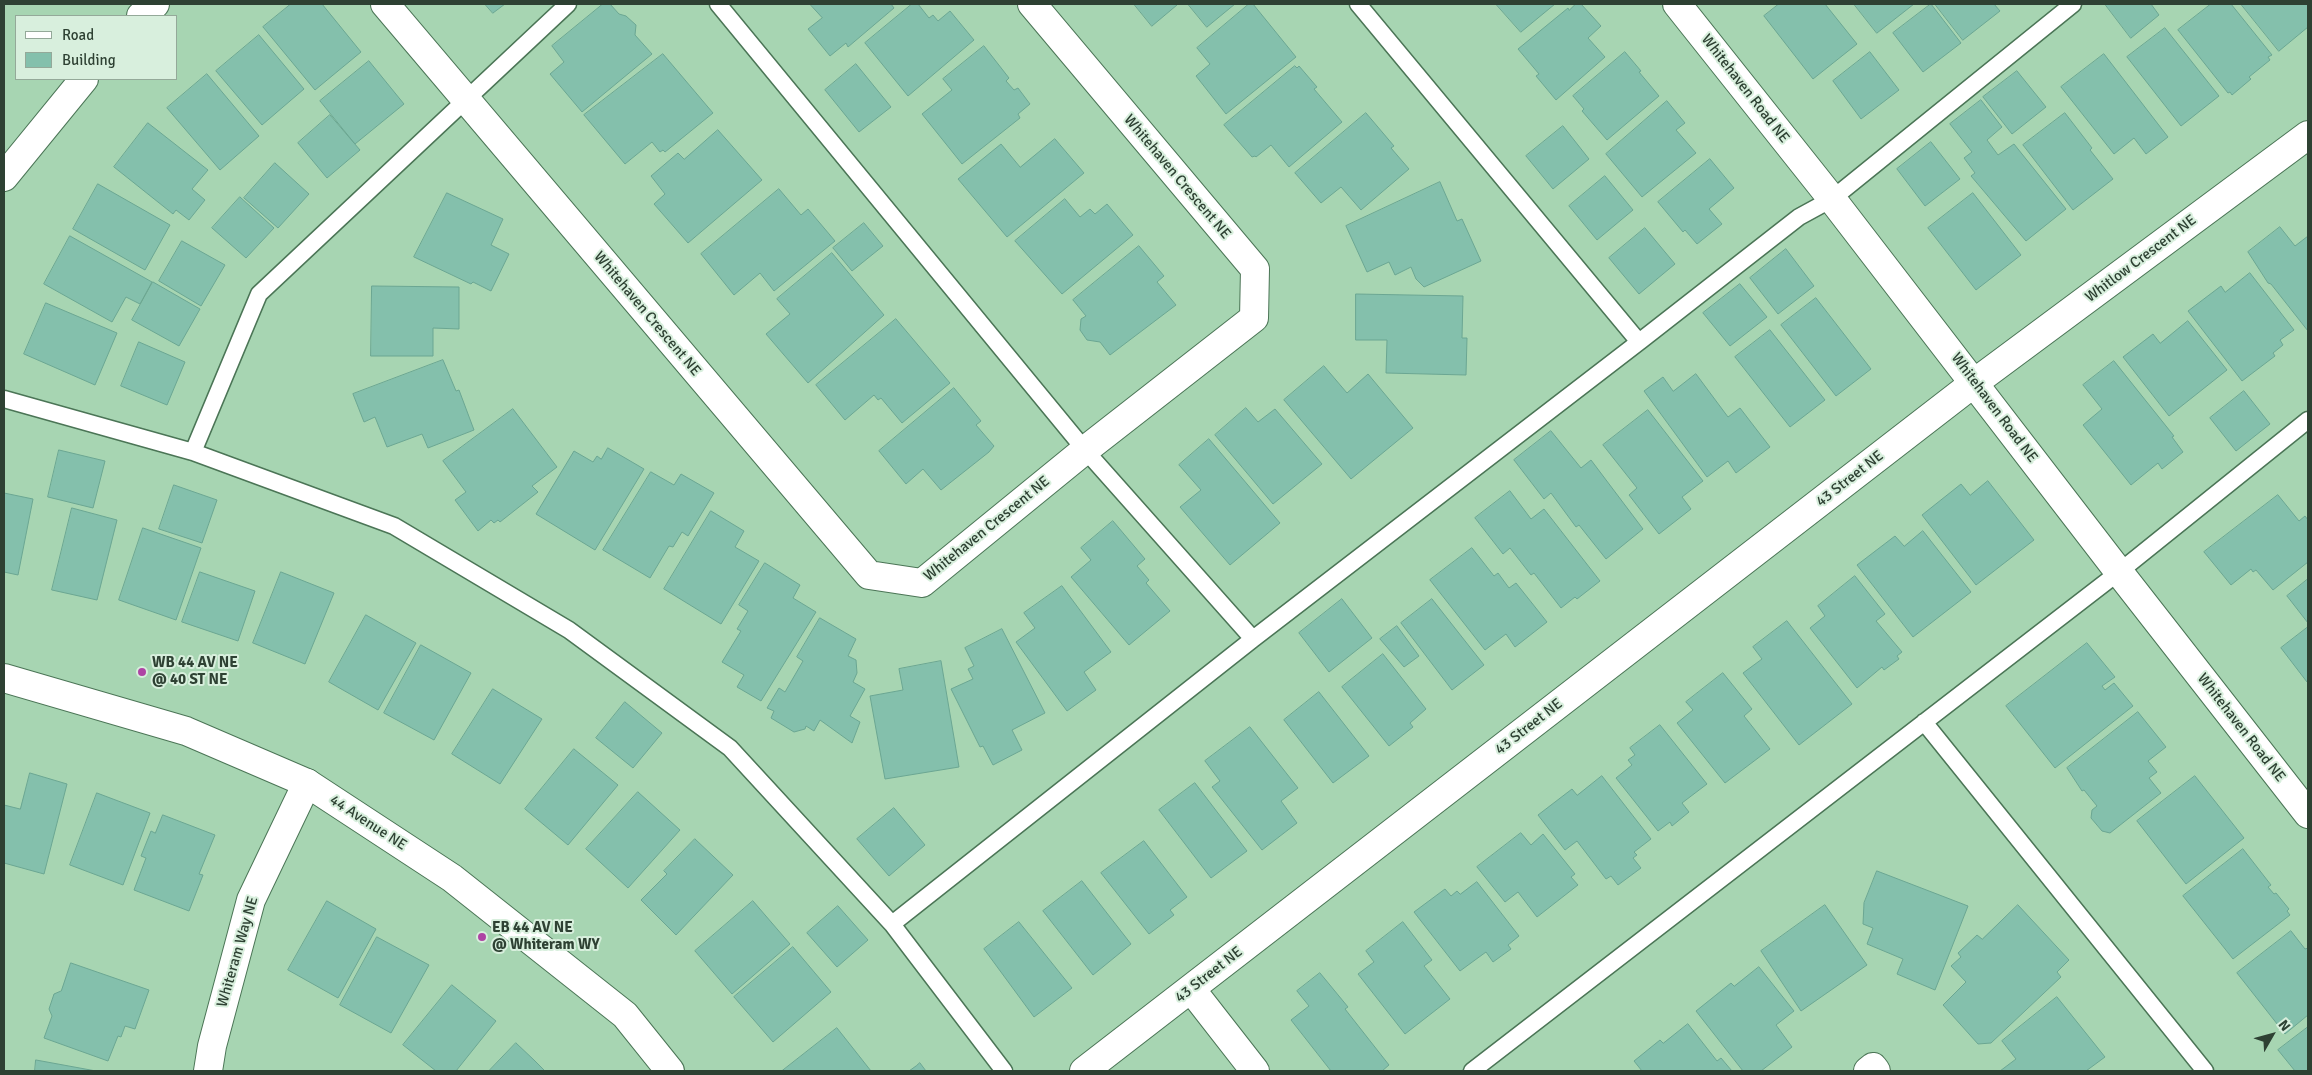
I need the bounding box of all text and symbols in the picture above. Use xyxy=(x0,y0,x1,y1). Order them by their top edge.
legend xyxy=(15,15,178,80)
text: Road xyxy=(62,26,94,44)
street label: Whitehaven Road NE xyxy=(1697,31,1793,147)
text: Building xyxy=(62,51,116,69)
street label: Whitehaven Crescent NE xyxy=(1120,111,1234,243)
street label: Whitlow Crescent NE xyxy=(2082,211,2200,307)
street label: Whitehaven Crescent NE xyxy=(590,248,704,380)
street label: Whitehaven Road NE xyxy=(1947,350,2041,466)
street label: 43 Street NE xyxy=(1813,447,1887,511)
street label: Whitehaven Crescent NE xyxy=(920,473,1054,585)
place label: WB 44 AV NE @ 40 ST NE xyxy=(152,654,238,689)
marker: WB 44 AV NE @ 40 ST NE xyxy=(136,666,148,678)
street label: Whitehaven Road NE xyxy=(2193,670,2289,786)
street label: 43 Street NE xyxy=(1492,695,1566,759)
street label: 44 Avenue NE xyxy=(326,791,410,855)
street label: Whiteram Way NE xyxy=(214,895,262,1009)
place label: EB 44 AV NE @ Whiteram WY xyxy=(492,919,600,954)
marker: EB 44 AV NE @ Whiteram WY xyxy=(476,931,488,943)
street label: 43 Street NE xyxy=(1172,943,1246,1007)
north arrow xyxy=(2247,1010,2297,1060)
text: N xyxy=(2275,1016,2294,1035)

